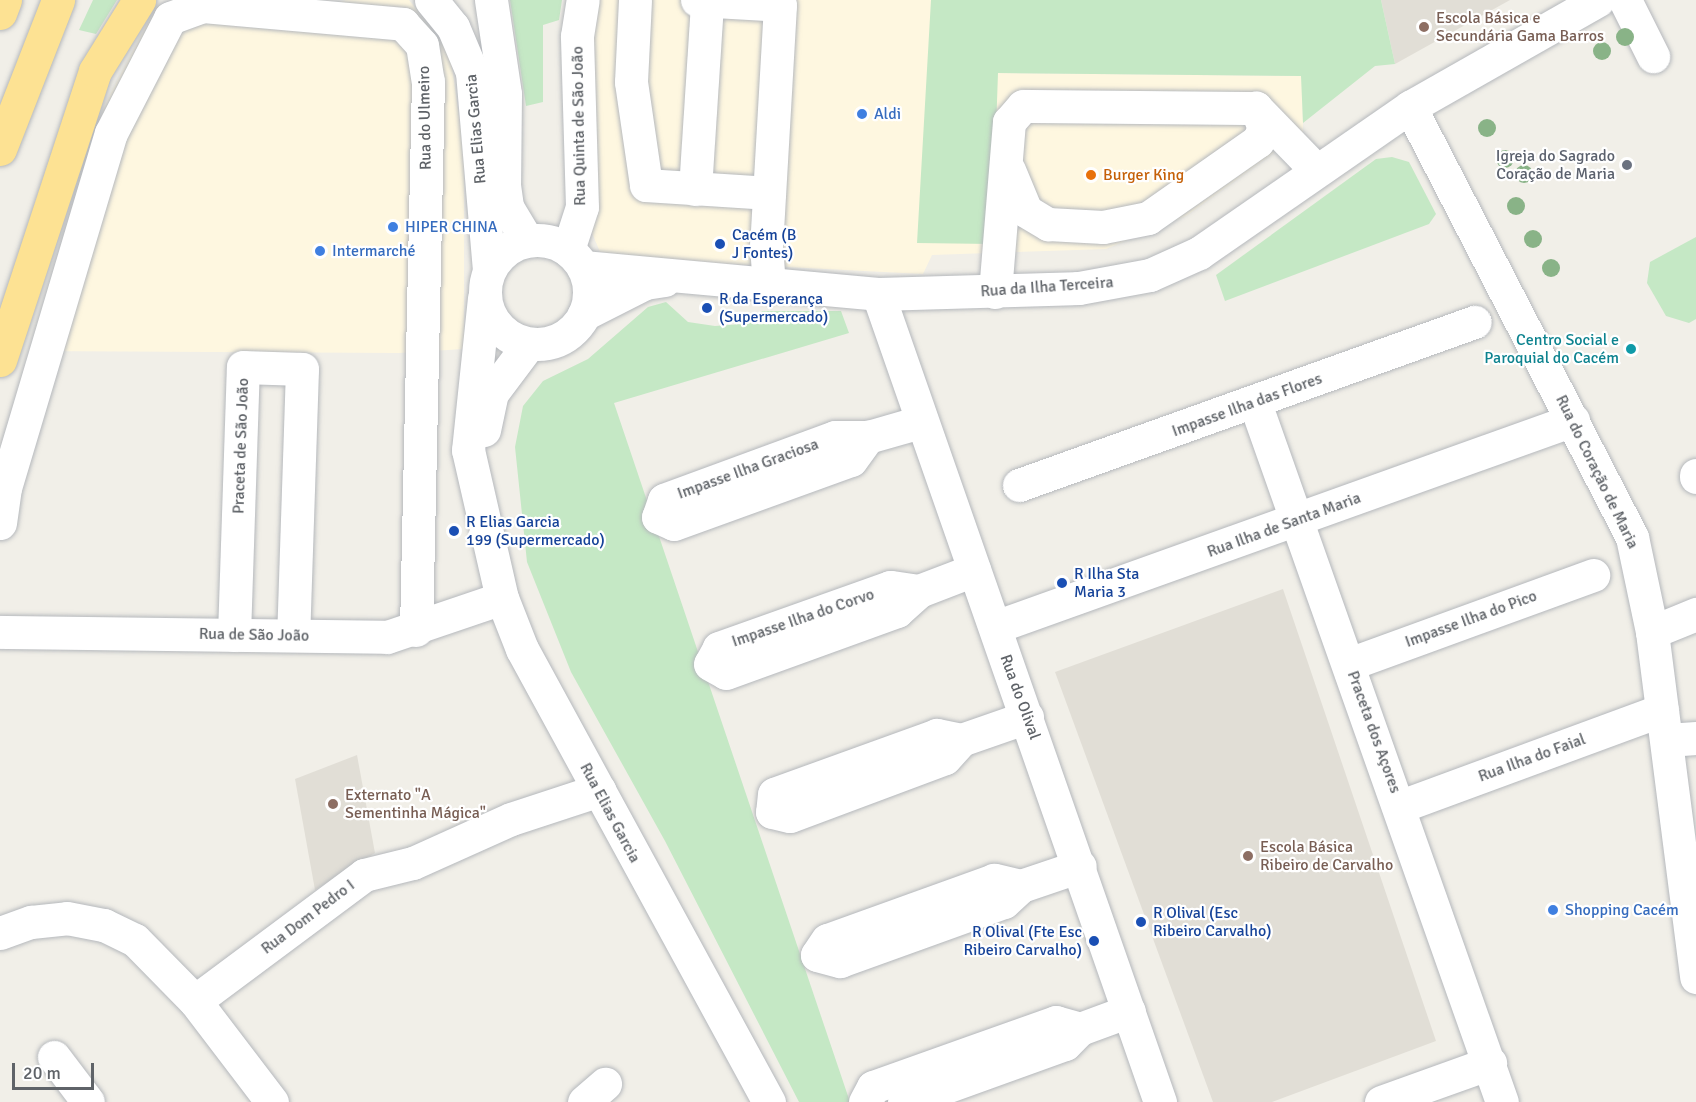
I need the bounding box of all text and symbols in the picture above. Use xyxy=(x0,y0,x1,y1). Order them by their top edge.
place label: Escola Básica e Secundária Gama Barros xyxy=(1436,8,1604,46)
marker: Escola Básica e Secundária Gama Barros xyxy=(1417,20,1431,34)
street label: Rua Quinta de São João xyxy=(568,46,590,206)
street label: Rua do Ulmeiro xyxy=(414,66,436,170)
street label: Rua Elias Garcia xyxy=(462,73,490,185)
place label: Aldi xyxy=(874,104,901,124)
marker: Aldi xyxy=(855,107,869,121)
place label: Igreja do Sagrado Coração de Maria xyxy=(1496,146,1615,184)
marker: Igreja do Sagrado Coração de Maria xyxy=(1620,158,1634,172)
place label: Burger King xyxy=(1103,165,1184,185)
marker: Burger King xyxy=(1084,168,1098,182)
place label: HIPER CHINA xyxy=(405,217,498,237)
marker: HIPER CHINA xyxy=(386,220,400,234)
place label: Cacém (B J Fontes) xyxy=(732,225,796,263)
marker: Cacém (B J Fontes) xyxy=(713,237,727,251)
place label: Intermarché xyxy=(332,241,415,261)
marker: Intermarché xyxy=(313,244,327,258)
street label: Rua da Ilha Terceira xyxy=(980,273,1114,301)
place label: R da Esperança (Supermercado) xyxy=(719,289,828,327)
marker: R da Esperança (Supermercado) xyxy=(700,301,714,315)
place label: Centro Social e Paroquial do Cacém xyxy=(1484,330,1619,368)
marker: Centro Social e Paroquial do Cacém xyxy=(1624,342,1638,356)
street label: Impasse Ilha das Flores xyxy=(1169,369,1325,441)
street label: Praceta de São João xyxy=(229,378,253,514)
street label: Rua do Coração de Maria xyxy=(1551,392,1643,552)
street label: Impasse Ilha Graciosa xyxy=(675,435,821,503)
street label: Rua Ilha de Santa Maria xyxy=(1205,488,1363,562)
place label: R Elias Garcia 199 (Supermercado) xyxy=(466,512,605,550)
marker: R Elias Garcia 199 (Supermercado) xyxy=(447,524,461,538)
place label: R Ilha Sta Maria 3 xyxy=(1074,564,1139,602)
marker: R Ilha Sta Maria 3 xyxy=(1055,576,1069,590)
street label: Impasse Ilha do Corvo xyxy=(729,585,877,651)
street label: Impasse Ilha do Pico xyxy=(1402,586,1540,652)
street label: Rua de São João xyxy=(199,624,309,646)
street label: Rua do Olival xyxy=(996,652,1044,742)
street label: Praceta dos Açores xyxy=(1343,668,1405,796)
street label: Rua Ilha do Faial xyxy=(1476,730,1588,786)
street label: Rua Elias Garcia xyxy=(576,760,644,866)
place label: Externato "A Sementinha Mágica" xyxy=(345,785,486,823)
marker: Externato "A Sementinha Mágica" xyxy=(326,797,340,811)
place label: Escola Básica Ribeiro de Carvalho xyxy=(1260,837,1393,875)
marker: Escola Básica Ribeiro de Carvalho xyxy=(1241,849,1255,863)
street label: Rua Dom Pedro I xyxy=(258,876,358,958)
place label: Shopping Cacém xyxy=(1565,900,1679,920)
place label: R Olival (Esc Ribeiro Carvalho) xyxy=(1153,903,1272,941)
marker: Shopping Cacém xyxy=(1546,903,1560,917)
marker: R Olival (Esc Ribeiro Carvalho) xyxy=(1134,915,1148,929)
place label: R Olival (Fte Esc Ribeiro Carvalho) xyxy=(963,922,1082,960)
marker: R Olival (Fte Esc Ribeiro Carvalho) xyxy=(1087,934,1101,948)
scale bar xyxy=(15,1051,98,1089)
text: 20 m xyxy=(23,1062,61,1084)

